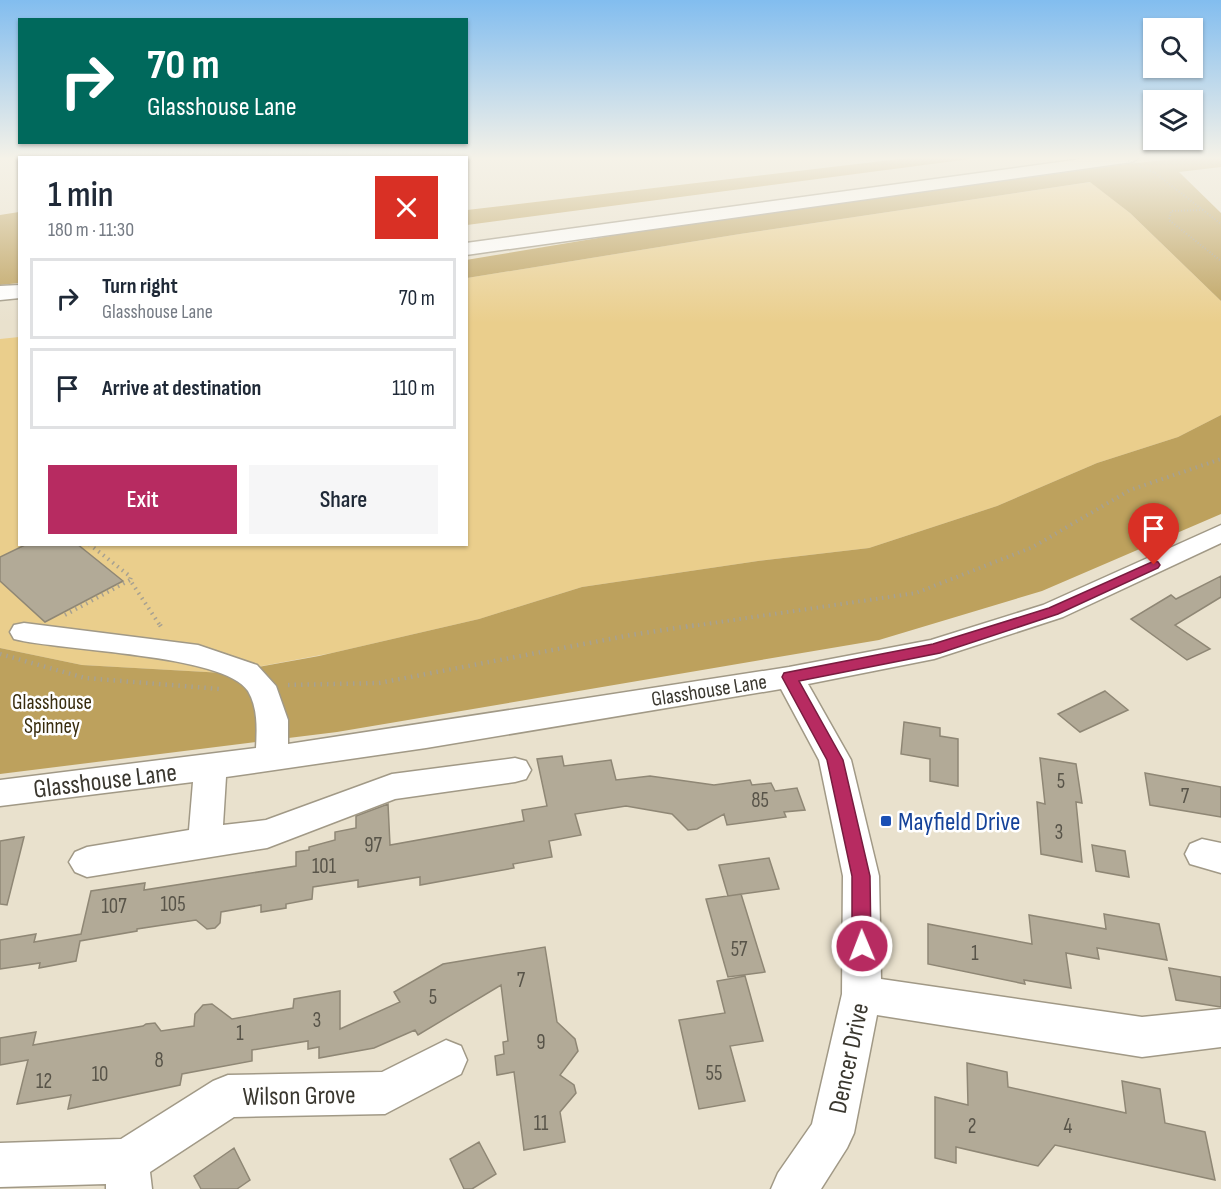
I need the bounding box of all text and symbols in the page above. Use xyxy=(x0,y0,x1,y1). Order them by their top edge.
map controls xyxy=(1143,18,1203,150)
button: search xyxy=(1143,18,1203,78)
text: 70 m xyxy=(147,40,220,91)
icon: right xyxy=(48,42,126,120)
button: layers xyxy=(1143,90,1203,150)
text: Glasshouse Lane xyxy=(147,91,297,123)
text: 1 min xyxy=(48,174,113,217)
button: close xyxy=(375,176,438,239)
text: 180 m · 11:30 xyxy=(48,218,134,242)
text: Turn right xyxy=(102,273,178,300)
icon: right xyxy=(51,282,84,315)
text: 70 m xyxy=(399,285,435,312)
text: Glasshouse Lane xyxy=(102,300,213,324)
icon: arrive xyxy=(51,372,84,405)
text: Arrive at destination xyxy=(102,375,261,402)
text: 110 m xyxy=(392,375,435,402)
button: Exit xyxy=(48,465,237,534)
button: Share xyxy=(249,465,438,534)
pin xyxy=(1128,503,1179,565)
icon: arrive xyxy=(1137,512,1170,545)
street label: Glasshouse Lane xyxy=(650,669,769,712)
park label: Glasshouse Spinney xyxy=(12,690,92,739)
street label: Glasshouse Lane xyxy=(32,757,179,806)
house number: 5 xyxy=(1057,769,1065,794)
house number: 7 xyxy=(1181,784,1190,809)
house number: 85 xyxy=(751,788,769,813)
place label: Mayfield Drive xyxy=(898,807,1021,838)
marker: Mayfield Drive xyxy=(879,814,893,828)
house number: 3 xyxy=(1055,820,1063,845)
house number: 97 xyxy=(364,833,382,858)
house number: 101 xyxy=(312,854,337,879)
house number: 105 xyxy=(160,892,186,917)
house number: 107 xyxy=(101,894,127,919)
position arrow xyxy=(830,914,894,978)
house number: 57 xyxy=(731,937,748,962)
house number: 1 xyxy=(971,941,979,966)
house number: 7 xyxy=(517,968,526,993)
house number: 5 xyxy=(429,985,437,1010)
street label: Dencer Drive xyxy=(823,1000,876,1116)
house number: 3 xyxy=(313,1008,321,1033)
house number: 1 xyxy=(236,1021,244,1046)
house number: 9 xyxy=(536,1030,546,1055)
house number: 8 xyxy=(154,1048,164,1073)
house number: 55 xyxy=(706,1061,722,1086)
house number: 10 xyxy=(92,1062,108,1087)
house number: 12 xyxy=(36,1069,52,1094)
street label: Wilson Grove xyxy=(242,1080,356,1113)
house number: 11 xyxy=(534,1111,549,1136)
house number: 2 xyxy=(968,1114,976,1139)
house number: 4 xyxy=(1064,1114,1073,1139)

